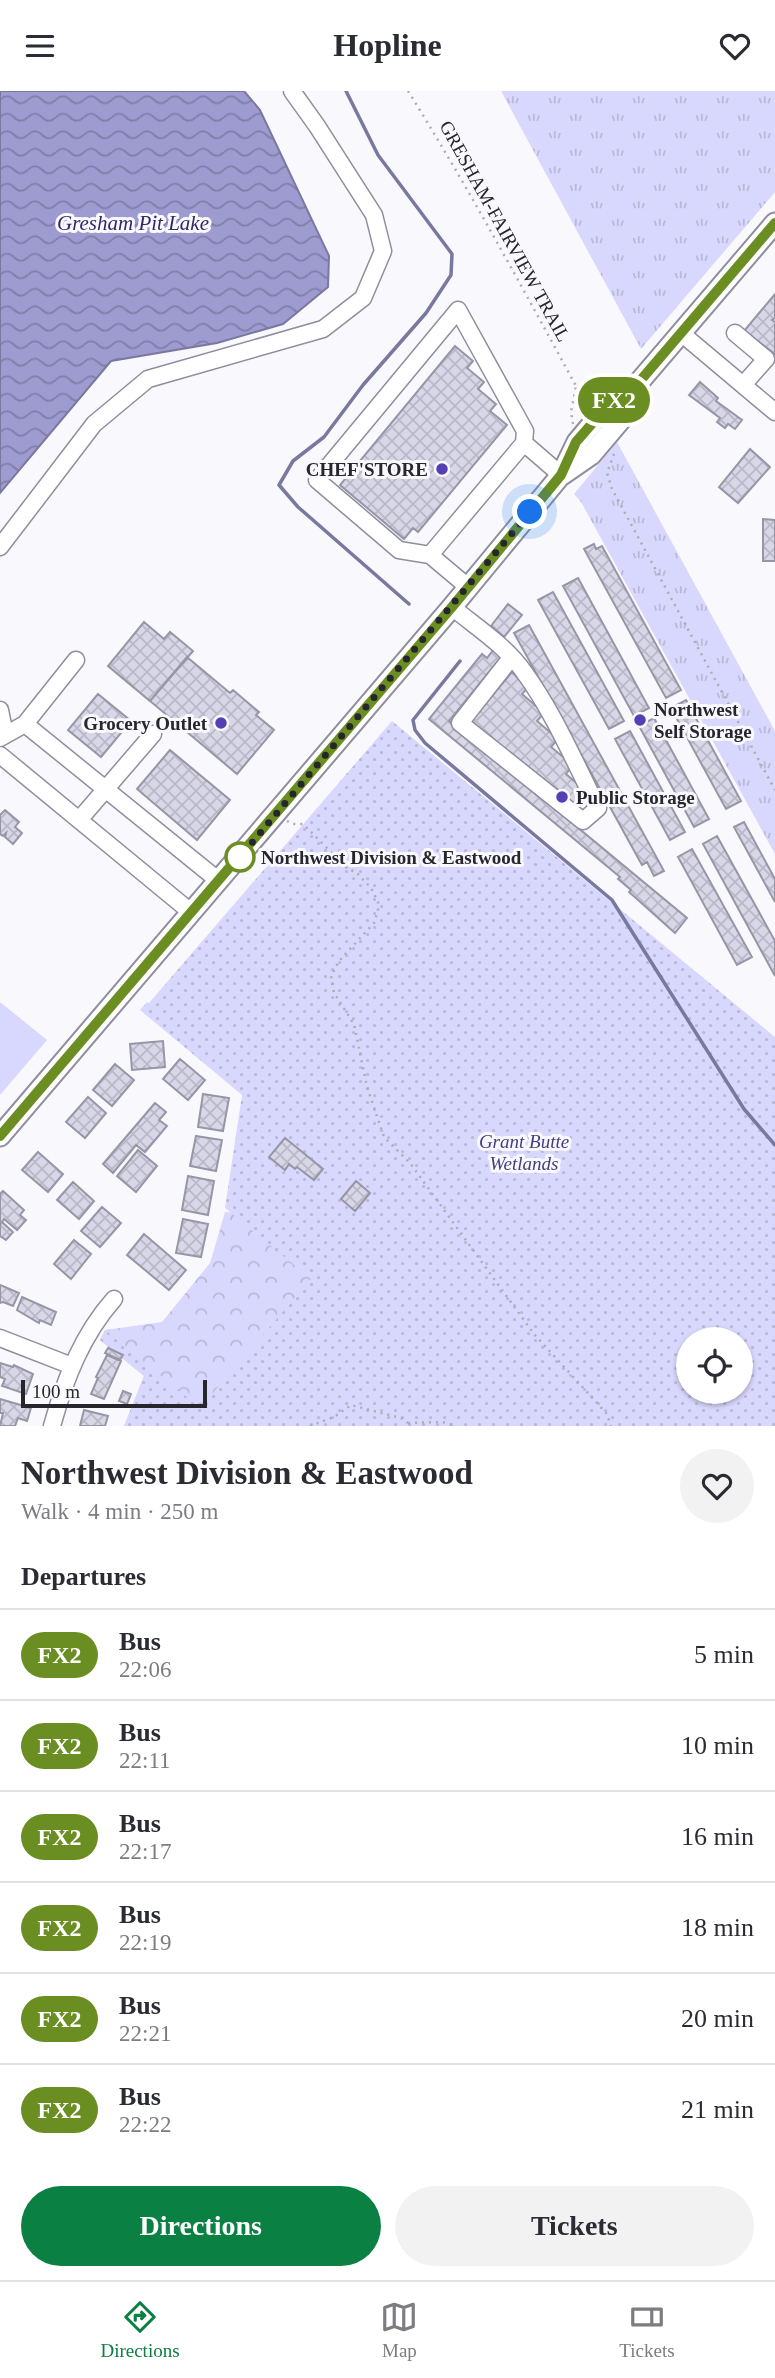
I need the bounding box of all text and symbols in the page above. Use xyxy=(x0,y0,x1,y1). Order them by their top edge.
icon: menu xyxy=(21,27,59,65)
text: Hopline xyxy=(333,27,442,63)
icon: heart xyxy=(716,27,754,65)
street label: GRESHAM-FAIRVIEW TRAIL xyxy=(435,117,575,345)
water label: Gresham Pit Lake xyxy=(57,211,209,235)
line badge: FX2 xyxy=(574,377,654,423)
text: FX2 xyxy=(592,387,636,413)
place label: CHEF'STORE xyxy=(306,459,428,480)
marker: CHEF'STORE xyxy=(434,461,450,477)
your location xyxy=(512,494,547,529)
place label: Northwest Self Storage xyxy=(654,699,752,742)
marker: Northwest Self Storage xyxy=(632,712,648,728)
place label: Grocery Outlet xyxy=(83,713,208,734)
marker: Grocery Outlet xyxy=(213,715,229,731)
place label: Public Storage xyxy=(576,787,695,808)
marker: Public Storage xyxy=(554,789,570,805)
marker: Northwest Division & Eastwood xyxy=(225,842,255,872)
place label: Northwest Division & Eastwood xyxy=(261,847,522,868)
park label: Grant Butte Wetlands xyxy=(479,1131,569,1174)
map controls xyxy=(676,1327,753,1404)
button: locate xyxy=(676,1327,753,1404)
scale bar xyxy=(21,1377,206,1409)
text: 100 m xyxy=(32,1381,80,1402)
button: heart xyxy=(680,1449,754,1523)
text: Northwest Division & Eastwood xyxy=(21,1455,473,1491)
text: Walk · 4 min · 250 m xyxy=(21,1499,218,1524)
text: Departures xyxy=(21,1562,146,1591)
text: Bus xyxy=(119,1627,161,1656)
text: 5 min xyxy=(694,1640,754,1669)
text: FX2 xyxy=(38,1642,82,1668)
text: 22:06 xyxy=(119,1657,171,1682)
text: Bus xyxy=(119,1718,161,1747)
text: 10 min xyxy=(681,1731,754,1760)
text: FX2 xyxy=(38,1733,82,1759)
text: 22:11 xyxy=(119,1748,171,1773)
text: Bus xyxy=(119,1809,161,1838)
text: 16 min xyxy=(681,1822,754,1851)
text: FX2 xyxy=(38,1824,82,1850)
text: 22:17 xyxy=(119,1839,171,1864)
text: Bus xyxy=(119,1900,161,1929)
text: 18 min xyxy=(681,1913,754,1942)
text: FX2 xyxy=(38,1915,82,1941)
text: 22:19 xyxy=(119,1930,171,1955)
text: Bus xyxy=(119,1991,161,2020)
text: 20 min xyxy=(681,2004,754,2033)
text: FX2 xyxy=(38,2006,82,2032)
text: 22:21 xyxy=(119,2021,171,2046)
text: Bus xyxy=(119,2082,161,2111)
text: 21 min xyxy=(681,2095,754,2124)
text: FX2 xyxy=(38,2097,82,2123)
text: 22:22 xyxy=(119,2112,171,2137)
button: Directions xyxy=(21,2186,381,2266)
button: Tickets xyxy=(395,2186,754,2266)
tab: Directions xyxy=(100,2298,180,2362)
tab: Map xyxy=(380,2298,418,2362)
tab: Tickets xyxy=(619,2298,675,2362)

